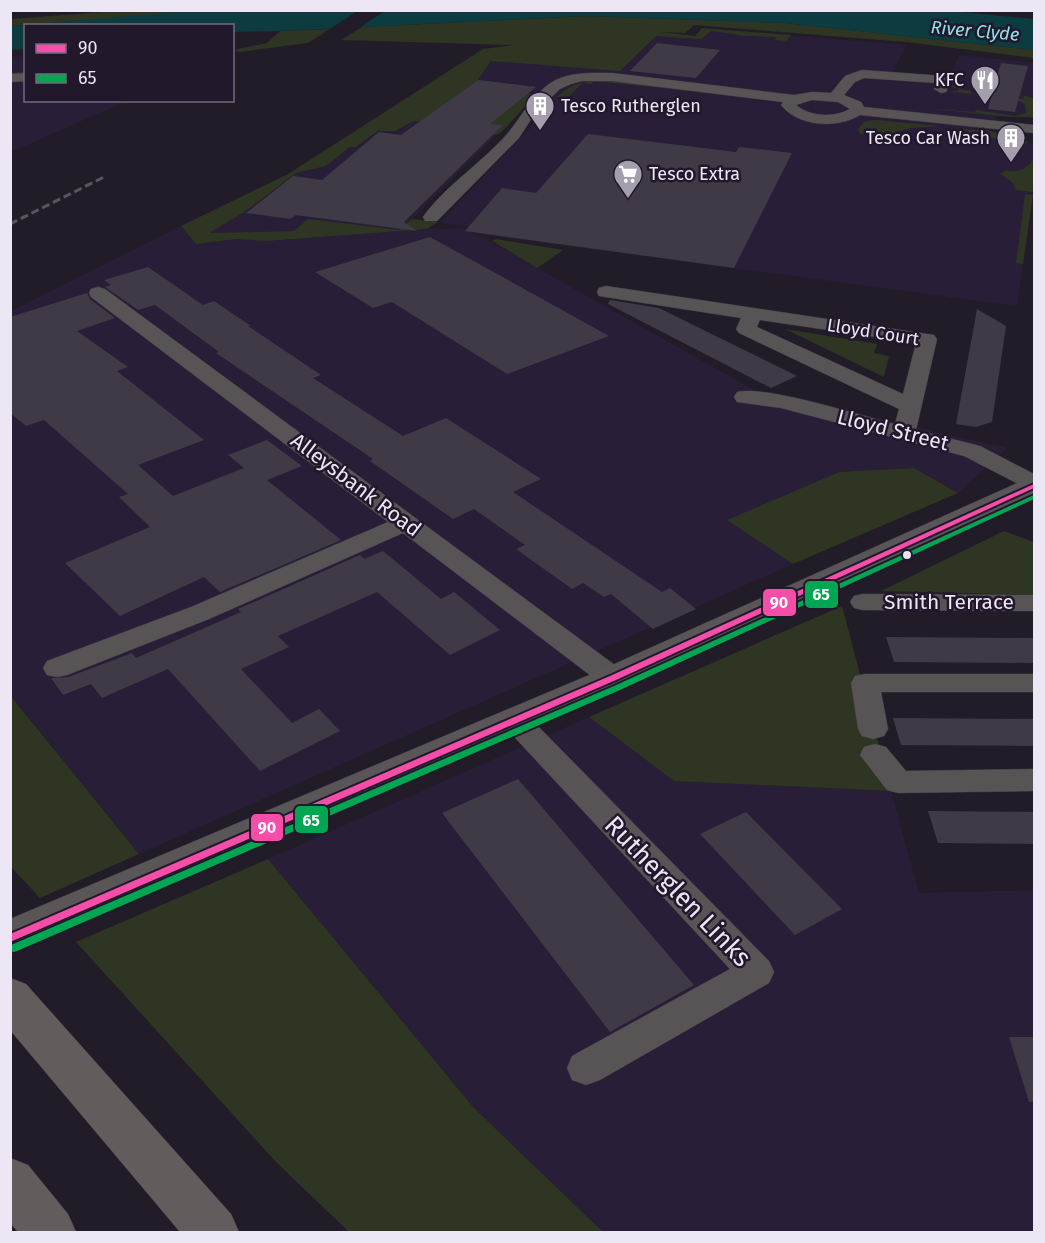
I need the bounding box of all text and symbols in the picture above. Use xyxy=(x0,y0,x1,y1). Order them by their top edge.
water label: River Clyde xyxy=(930,16,1020,46)
legend xyxy=(24,24,234,102)
text: 90 xyxy=(78,37,98,59)
restaurant icon: KFC xyxy=(969,64,1001,106)
text: 65 xyxy=(78,67,97,89)
place label: KFC xyxy=(935,69,964,91)
building icon: Tesco Rutherglen xyxy=(524,90,556,132)
place label: Tesco Rutherglen xyxy=(561,95,701,117)
building icon: Tesco Car Wash xyxy=(995,122,1027,164)
place label: Tesco Car Wash xyxy=(866,127,990,149)
supermarket icon: Tesco Extra xyxy=(612,158,644,200)
place label: Tesco Extra xyxy=(649,163,740,185)
street label: Lloyd Court xyxy=(825,314,921,350)
street label: Lloyd Street xyxy=(835,404,952,456)
street label: Alleysbank Road xyxy=(286,428,426,542)
unlabelled marker xyxy=(901,549,913,561)
line badge: 65 xyxy=(804,580,839,609)
text: 65 xyxy=(812,585,830,604)
line badge: 90 xyxy=(762,588,797,617)
street label: Smith Terrace xyxy=(884,589,1014,615)
text: 90 xyxy=(770,593,788,612)
line badge: 65 xyxy=(294,805,329,834)
street label: Rutherglen Links xyxy=(598,810,757,973)
text: 65 xyxy=(302,811,320,830)
line badge: 90 xyxy=(250,813,284,842)
text: 90 xyxy=(258,818,276,837)

